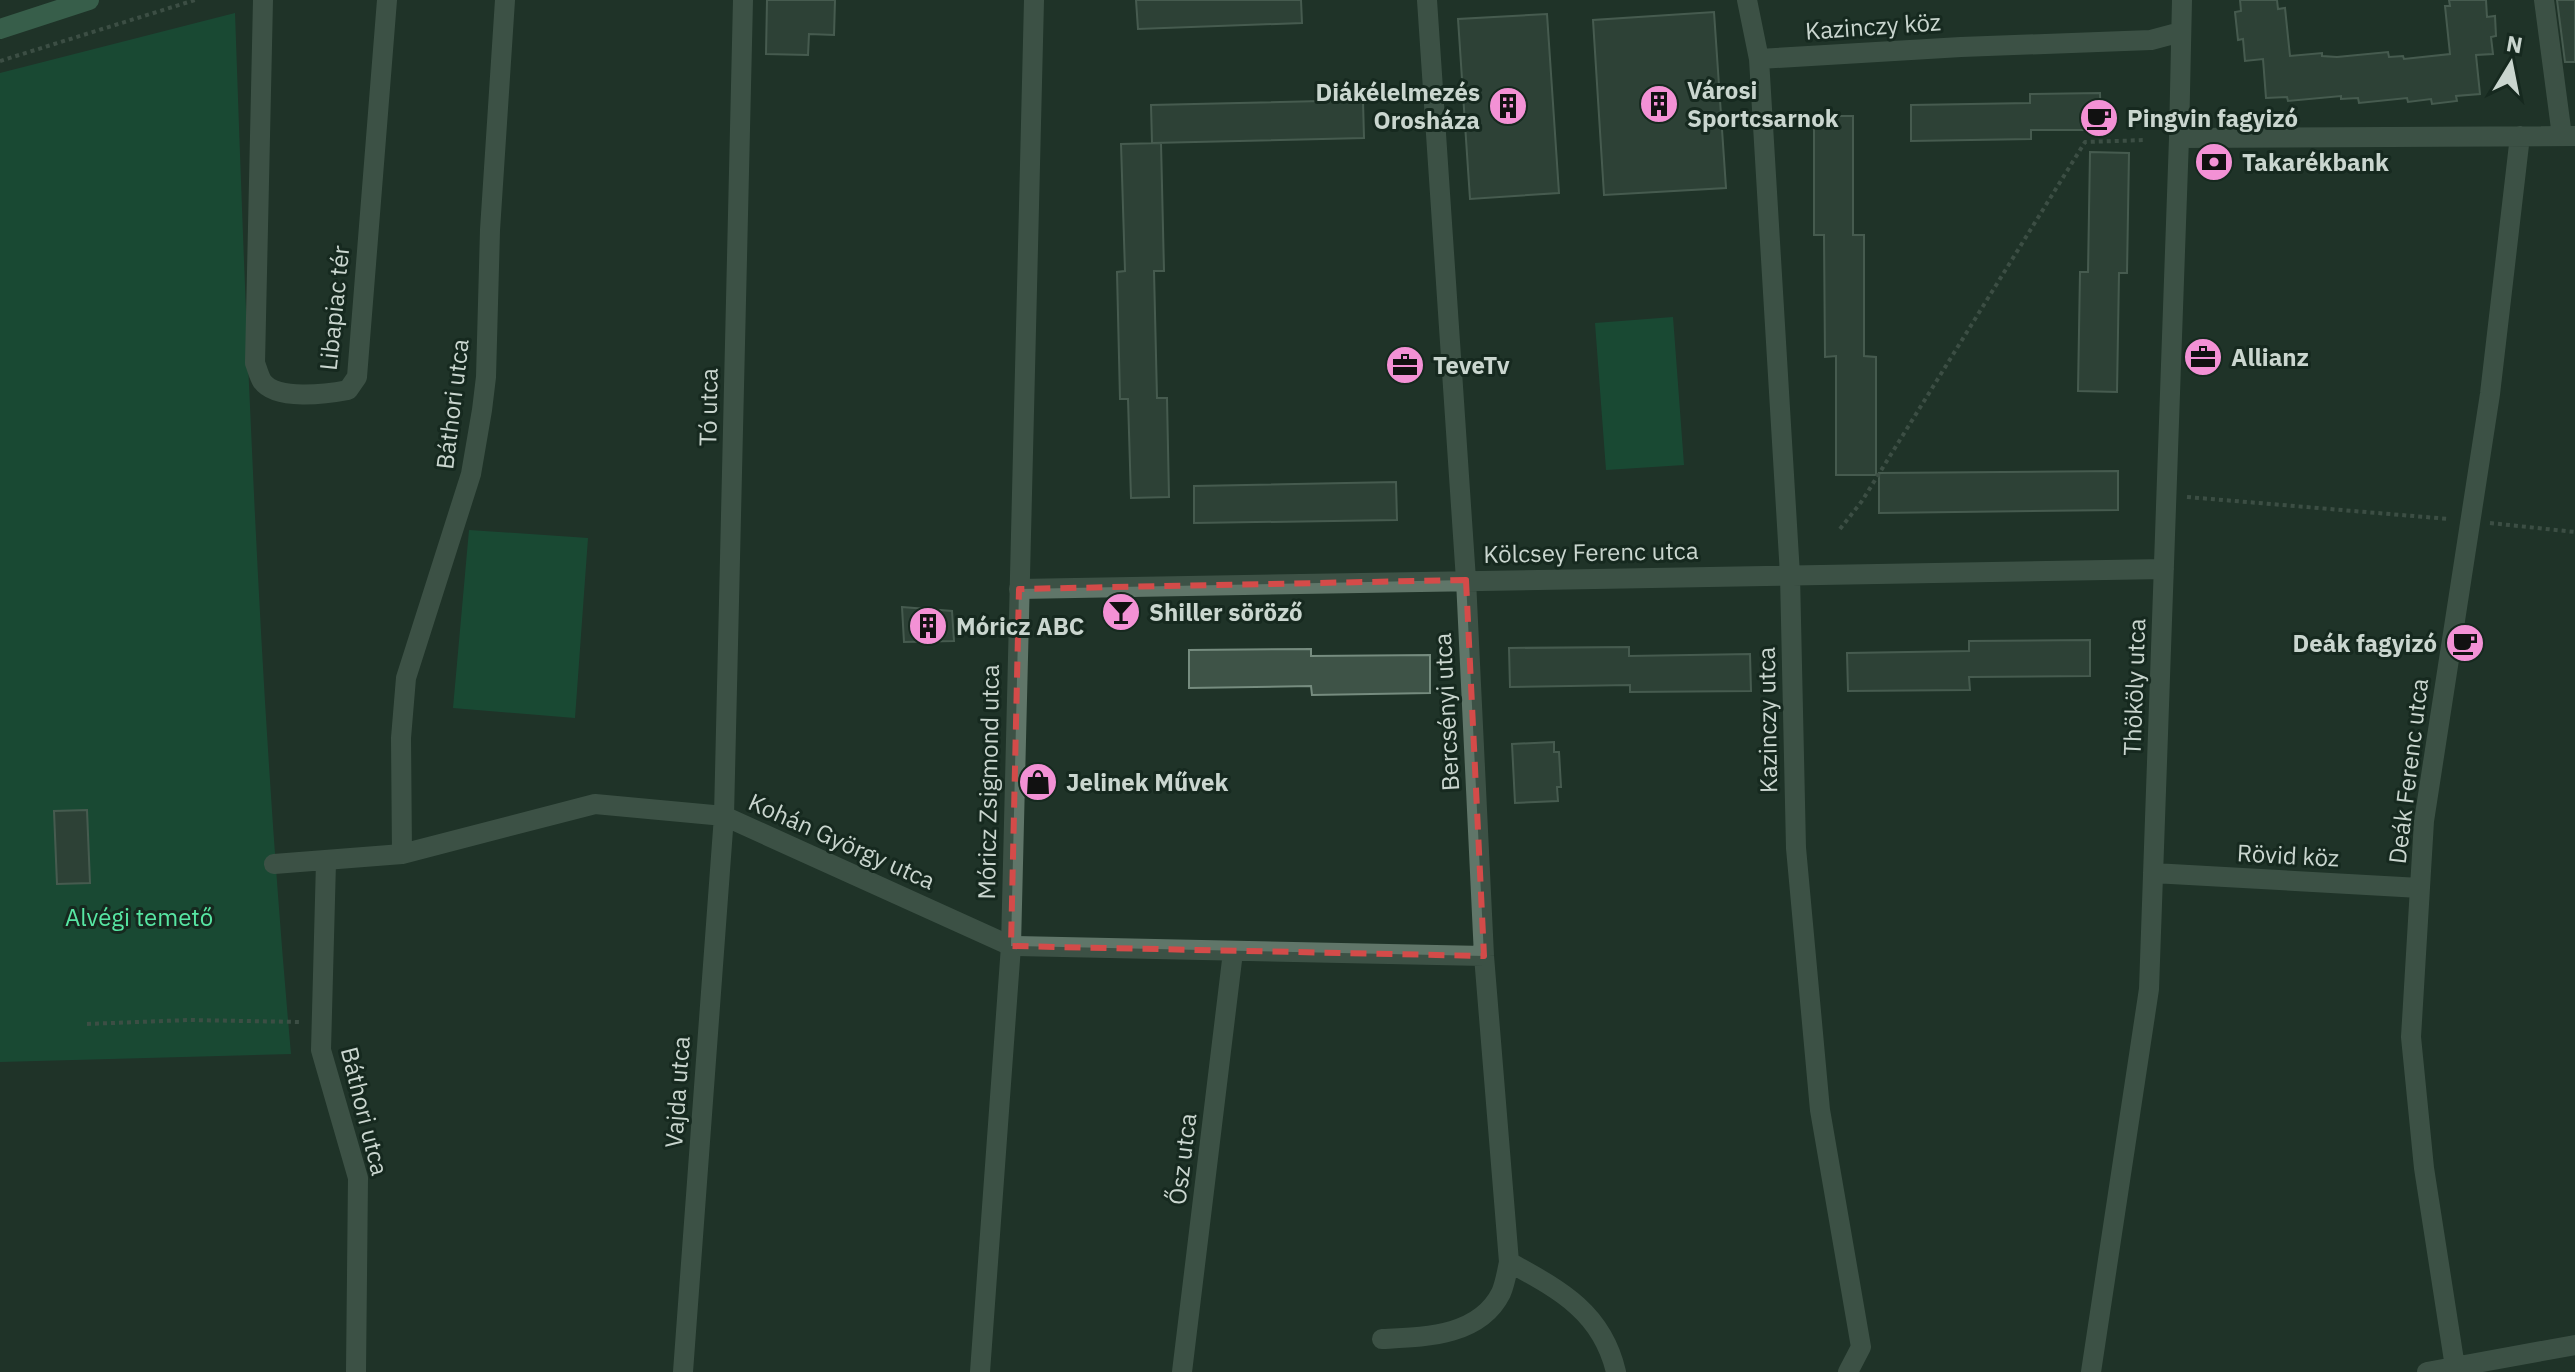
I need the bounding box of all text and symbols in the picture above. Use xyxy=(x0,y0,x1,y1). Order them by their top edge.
street label: Kazinczy köz xyxy=(1804,5,1942,47)
north arrow xyxy=(2471,24,2551,104)
text: N xyxy=(2504,28,2525,59)
place label: Városi Sportcsarnok xyxy=(1687,74,1839,134)
place label: Diákélelmezés Orosháza xyxy=(1315,76,1480,136)
building icon: Városi Sportcsarnok xyxy=(1638,83,1680,125)
building icon: Diákélelmezés Orosháza xyxy=(1487,85,1529,127)
cafe icon: Pingvin fagyizó xyxy=(2078,97,2120,139)
place label: Pingvin fagyizó xyxy=(2127,102,2298,134)
bank icon: Takarékbank xyxy=(2193,141,2235,183)
place label: Takarékbank xyxy=(2242,146,2389,178)
street label: Libapiac tér xyxy=(312,244,356,372)
office icon: Allianz xyxy=(2182,336,2224,378)
street label: Báthori utca xyxy=(428,337,476,471)
place label: Allianz xyxy=(2231,341,2309,373)
office icon: TeveTv xyxy=(1384,344,1426,386)
place label: TeveTv xyxy=(1433,349,1510,381)
street label: Tó utca xyxy=(691,367,725,446)
street label: Kölcsey Ferenc utca xyxy=(1483,534,1699,570)
bar icon: Shiller söröző xyxy=(1100,591,1142,633)
place label: Shiller söröző xyxy=(1149,596,1303,628)
building icon: Móricz ABC xyxy=(907,605,949,647)
place label: Móricz ABC xyxy=(956,610,1084,642)
street label: Thököly utca xyxy=(2116,618,2152,756)
cafe icon: Deák fagyizó xyxy=(2444,622,2486,664)
place label: Deák fagyizó xyxy=(2293,627,2437,659)
street label: Bercsényi utca xyxy=(1426,632,1466,792)
street label: Kazinczy utca xyxy=(1750,646,1784,793)
street label: Móricz Zsigmond utca xyxy=(970,664,1006,900)
street label: Deák Ferenc utca xyxy=(2381,676,2435,865)
shop icon: Jelinek Művek xyxy=(1017,761,1059,803)
place label: Jelinek Művek xyxy=(1066,766,1229,798)
street label: Kohán György utca xyxy=(744,785,941,897)
street label: Rövid köz xyxy=(2236,836,2340,874)
park label: Alvégi temető xyxy=(65,901,213,933)
street label: Vajda utca xyxy=(657,1035,697,1149)
street label: Báthori utca xyxy=(334,1043,396,1179)
street label: Ősz utca xyxy=(1161,1111,1204,1207)

